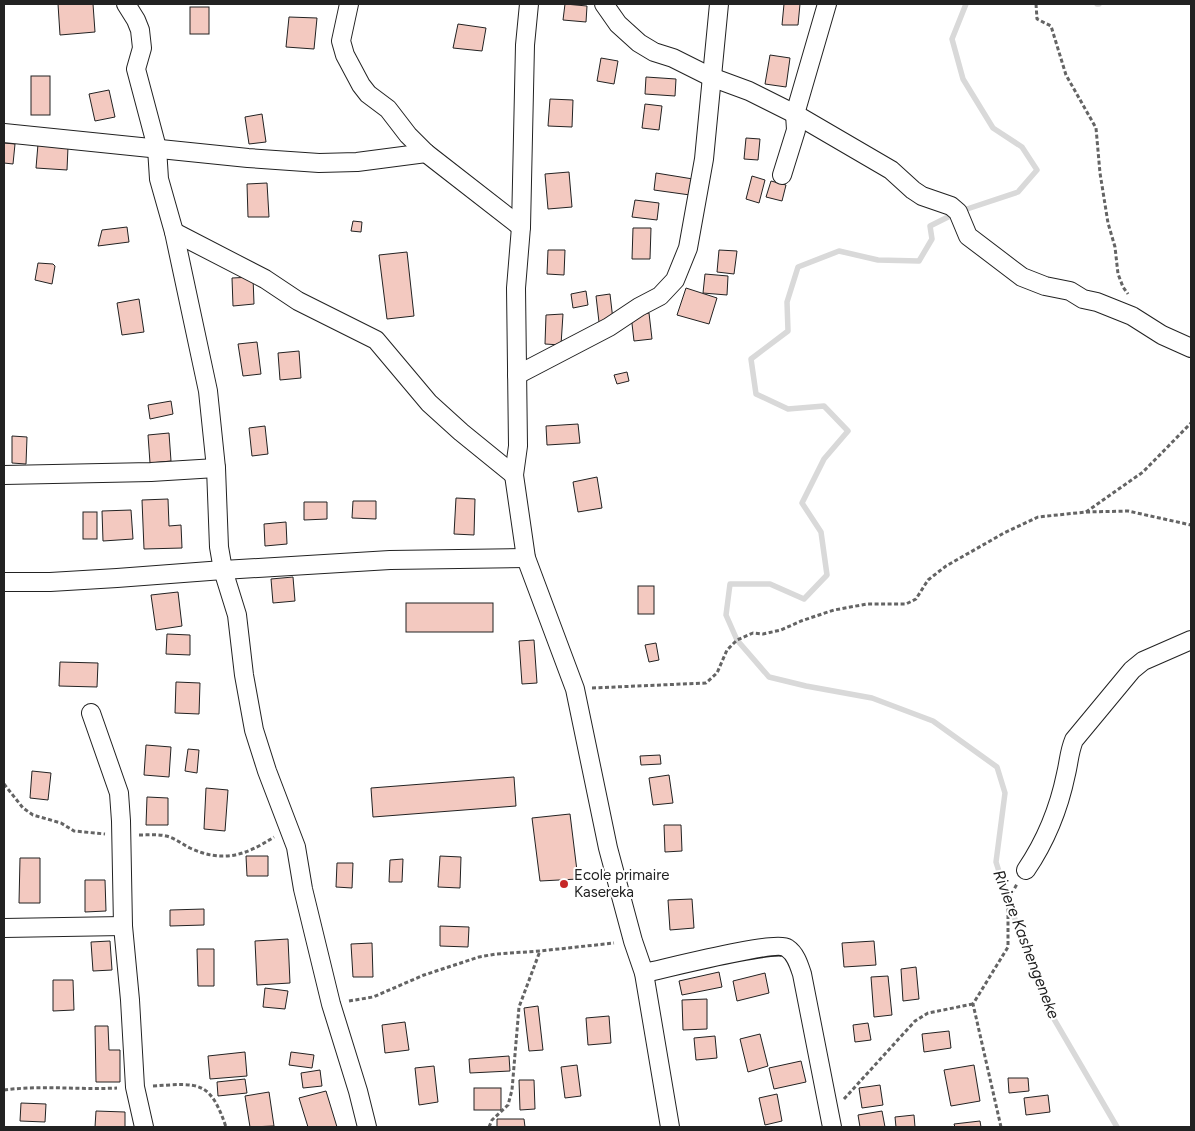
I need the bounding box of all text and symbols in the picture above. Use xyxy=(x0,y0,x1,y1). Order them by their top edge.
place label: Ecole primaire Kasereka xyxy=(574,866,669,901)
water label: Riviere Kashengeneke xyxy=(989,867,1064,1022)
marker: Ecole primaire Kasereka xyxy=(558,878,570,890)

